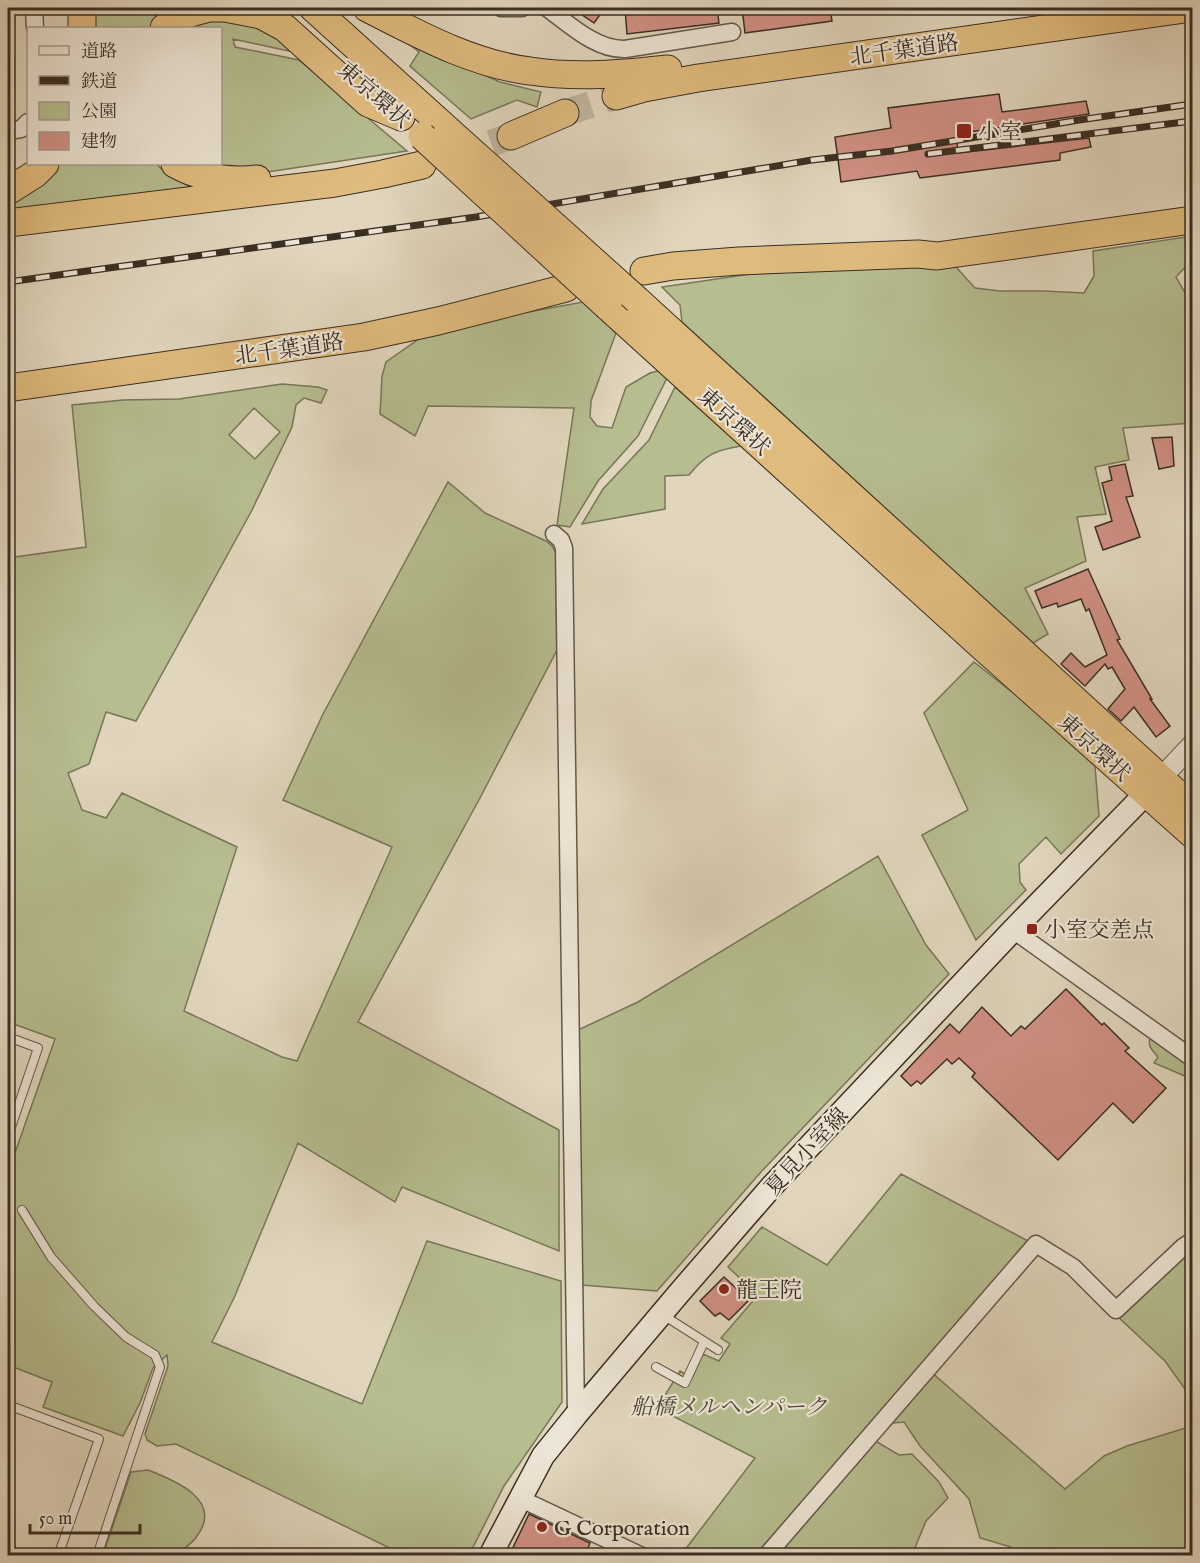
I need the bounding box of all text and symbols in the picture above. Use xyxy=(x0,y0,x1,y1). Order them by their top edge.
legend xyxy=(27,27,222,165)
street label: 北千葉道路 xyxy=(848,29,961,72)
text: 道路 xyxy=(81,41,117,64)
street label: 東京環状 xyxy=(331,56,416,135)
text: 鉄道 xyxy=(81,71,117,94)
text: 公園 xyxy=(81,101,117,124)
place label: 小室 xyxy=(978,119,1022,147)
marker: 小室 xyxy=(955,122,973,140)
text: 建物 xyxy=(81,131,117,154)
street label: 北千葉道路 xyxy=(233,328,346,371)
street label: 東京環状 xyxy=(692,383,776,462)
street label: 東京環状 xyxy=(1052,709,1136,788)
place label: 小室交差点 xyxy=(1044,917,1154,945)
marker: 小室交差点 xyxy=(1025,922,1039,936)
street label: 夏見小室線 xyxy=(760,1103,855,1202)
place label: 龍王院 xyxy=(736,1277,802,1305)
marker: 龍王院 xyxy=(717,1282,731,1296)
park label: 船橋メルヘンパーク xyxy=(631,1394,827,1422)
scale bar xyxy=(30,1497,140,1535)
text: 50 m xyxy=(39,1508,72,1531)
place label: G Corporation xyxy=(554,1515,690,1543)
marker: G Corporation xyxy=(535,1520,549,1534)

